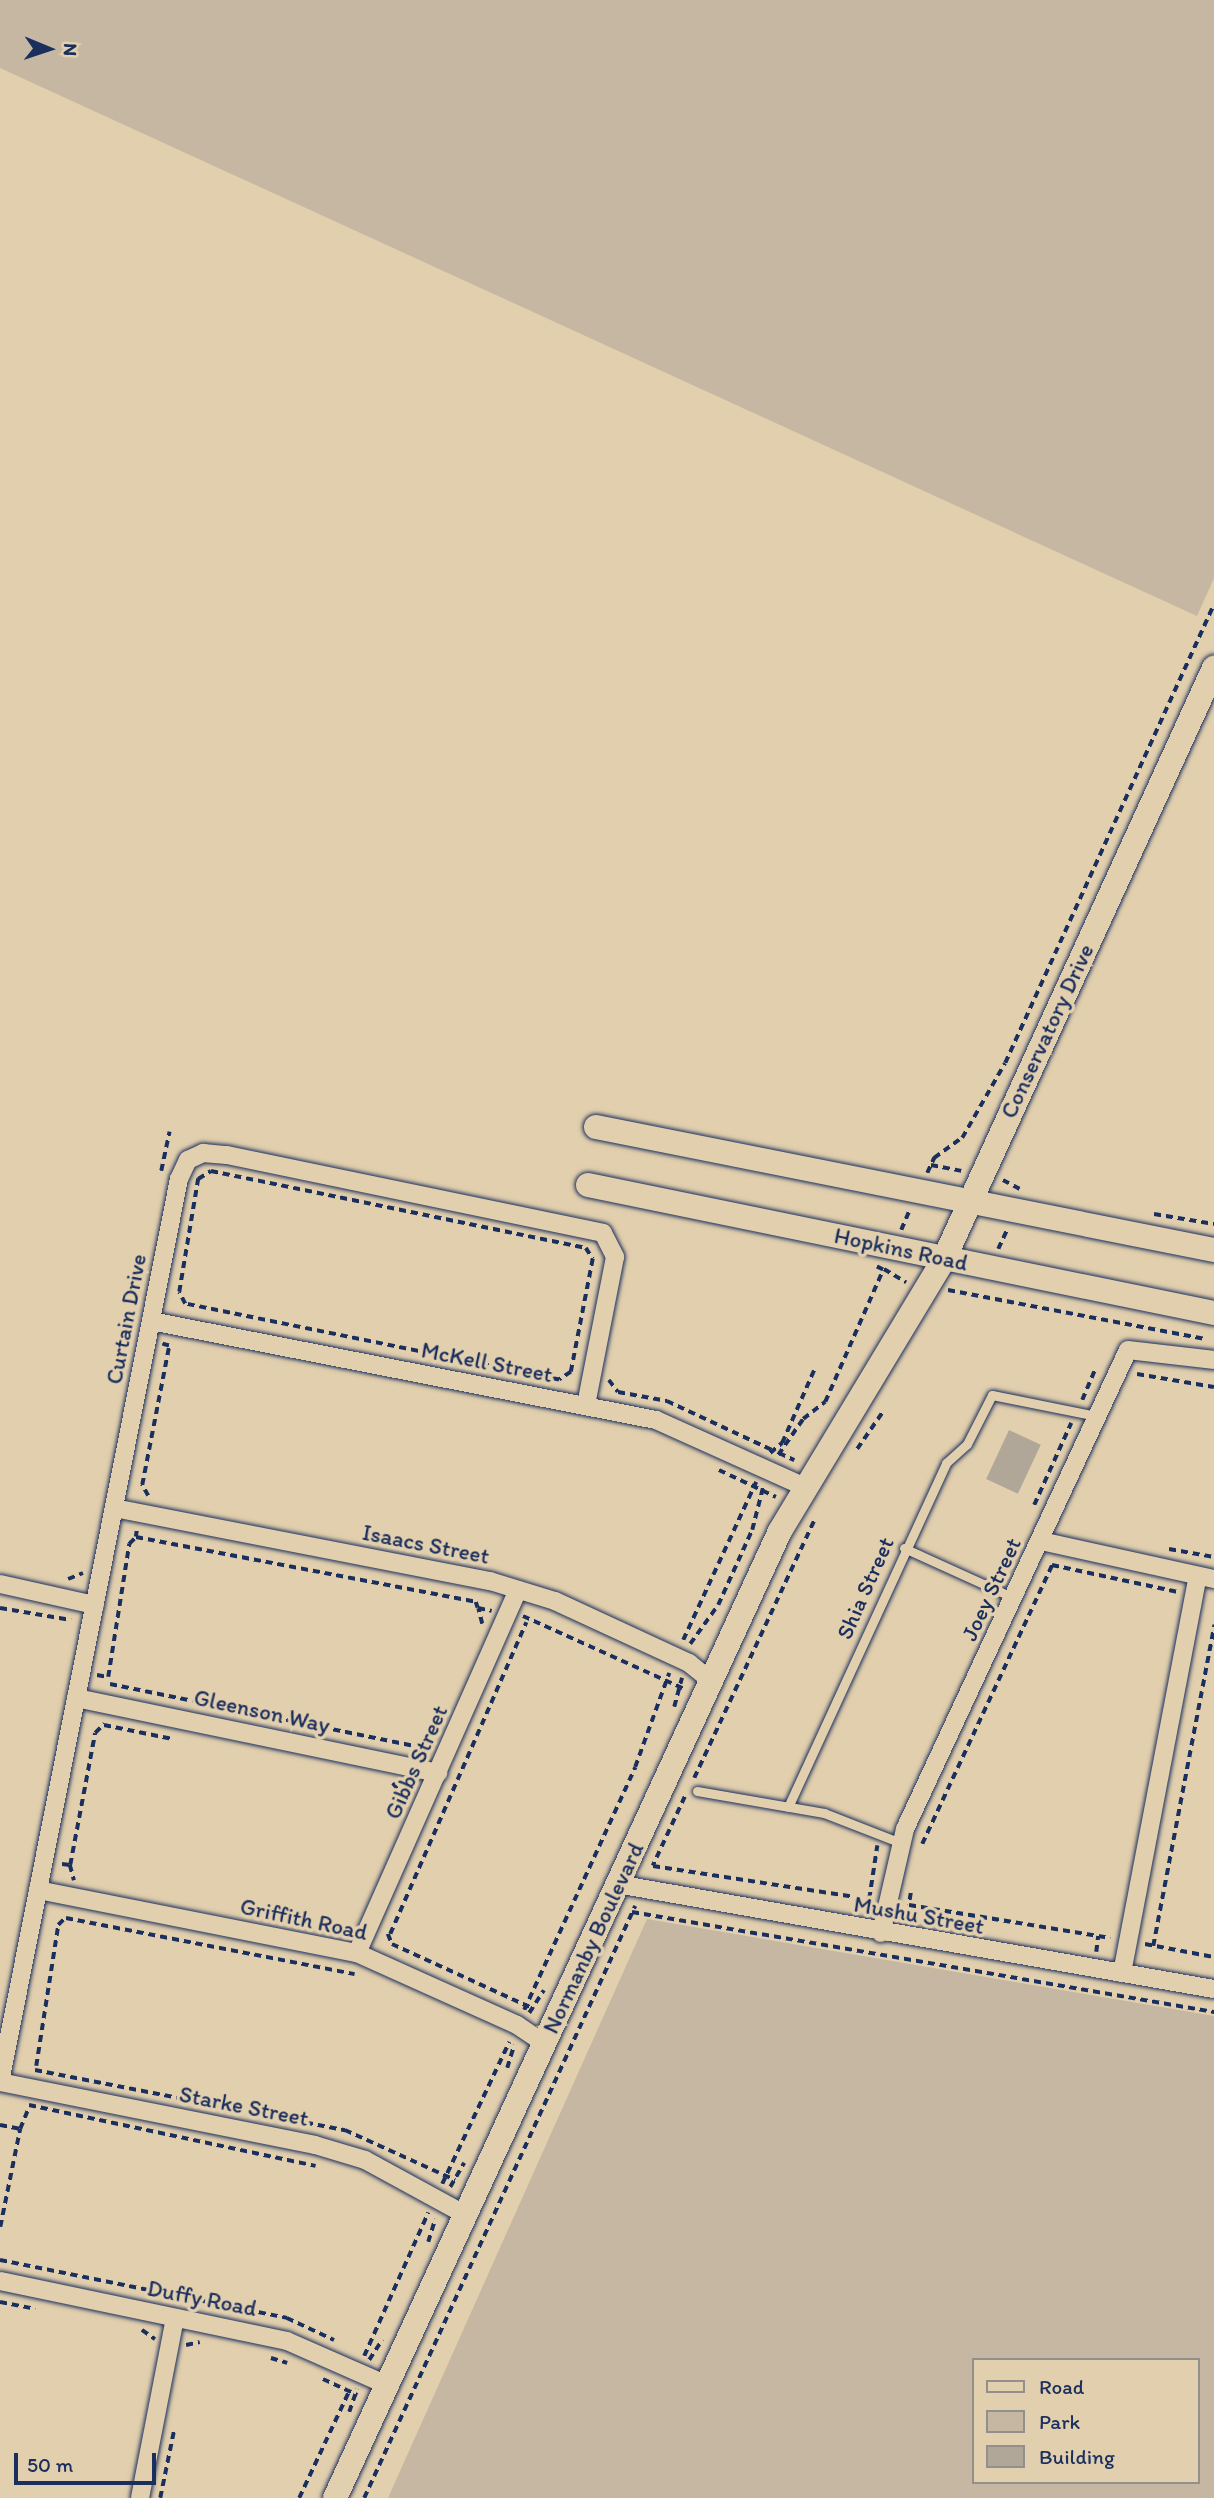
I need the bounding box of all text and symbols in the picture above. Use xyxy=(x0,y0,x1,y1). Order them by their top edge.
north arrow xyxy=(14,14,84,84)
text: N xyxy=(59,43,82,57)
street label: Conservatory Drive xyxy=(994,939,1100,1123)
street label: Hopkins Road xyxy=(832,1221,970,1277)
street label: Curtain Drive xyxy=(100,1251,152,1387)
street label: McKell Street xyxy=(419,1336,555,1388)
street label: Isaacs Street xyxy=(360,1518,492,1570)
street label: Shia Street xyxy=(830,1533,900,1643)
street label: Joey Street xyxy=(955,1533,1027,1645)
street label: Gleenson Way xyxy=(192,1683,332,1739)
street label: Gibbs Street xyxy=(379,1701,453,1823)
street label: Normanby Boulevard xyxy=(536,1838,650,2038)
street label: Mushu Street xyxy=(852,1890,986,1940)
street label: Griffith Road xyxy=(238,1892,370,1946)
street label: Starke Street xyxy=(177,2080,311,2132)
street label: Duffy Road xyxy=(145,2274,259,2322)
legend xyxy=(972,2358,1200,2484)
text: Road xyxy=(1039,2374,1084,2399)
text: Park xyxy=(1039,2409,1080,2434)
scale bar xyxy=(18,2438,159,2482)
text: Building xyxy=(1039,2444,1115,2469)
text: 50 m xyxy=(27,2452,73,2477)

